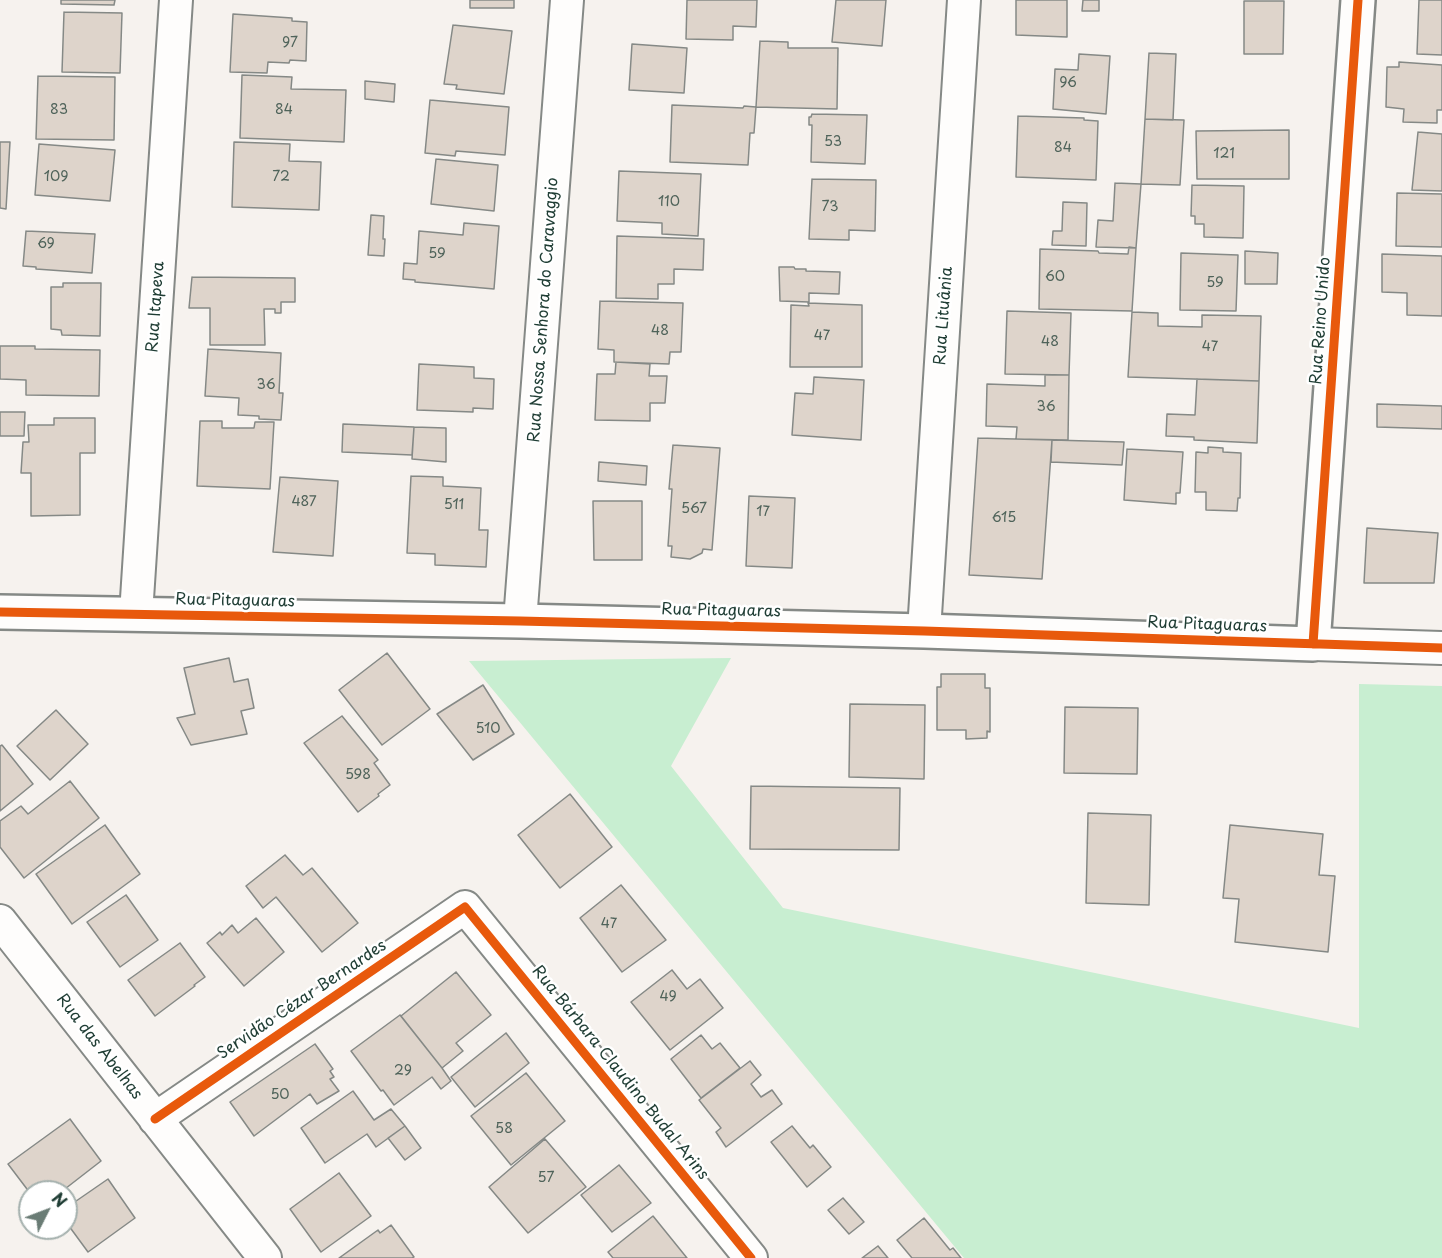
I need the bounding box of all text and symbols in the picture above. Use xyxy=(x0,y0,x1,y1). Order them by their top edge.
house number: 97 xyxy=(282,35,298,51)
house number: 96 xyxy=(1059,75,1077,91)
house number: 83 xyxy=(50,102,68,118)
house number: 84 xyxy=(275,102,293,118)
house number: 53 xyxy=(824,134,842,150)
house number: 84 xyxy=(1054,140,1072,156)
house number: 121 xyxy=(1213,146,1235,162)
house number: 109 xyxy=(44,169,68,185)
house number: 72 xyxy=(272,169,290,185)
street label: Rua Nossa Senhora do Caravaggio xyxy=(525,177,563,443)
house number: 110 xyxy=(658,194,680,210)
house number: 73 xyxy=(822,199,838,215)
house number: 69 xyxy=(37,236,55,252)
house number: 59 xyxy=(428,246,446,262)
street label: Rua Reino Unido xyxy=(1307,257,1335,385)
street label: Rua Itapeva xyxy=(143,261,169,353)
street label: Rua Lituânia xyxy=(931,266,957,366)
house number: 60 xyxy=(1045,269,1065,285)
house number: 59 xyxy=(1206,275,1224,291)
house number: 48 xyxy=(651,323,669,339)
house number: 47 xyxy=(814,328,830,344)
house number: 48 xyxy=(1041,334,1059,350)
house number: 47 xyxy=(1202,339,1218,355)
house number: 36 xyxy=(256,377,276,393)
house number: 36 xyxy=(1036,399,1056,415)
house number: 487 xyxy=(291,494,317,510)
house number: 511 xyxy=(444,497,464,513)
house number: 567 xyxy=(681,501,707,517)
house number: 17 xyxy=(756,504,770,520)
house number: 615 xyxy=(992,510,1016,526)
street label: Rua Pitaguaras xyxy=(175,590,295,612)
street label: Rua Pitaguaras xyxy=(661,600,781,622)
street label: Rua Pitaguaras xyxy=(1147,613,1267,637)
house number: 510 xyxy=(475,721,501,737)
house number: 598 xyxy=(345,767,371,783)
house number: 47 xyxy=(601,916,617,932)
street label: Servidão Cézar Bernardes xyxy=(214,936,390,1064)
street label: Rua Bárbara Claudino Budal Arins xyxy=(528,962,712,1184)
house number: 49 xyxy=(659,989,677,1005)
street label: Rua das Abelhas xyxy=(52,990,146,1104)
house number: 29 xyxy=(394,1063,412,1079)
house number: 50 xyxy=(270,1087,290,1103)
house number: 58 xyxy=(495,1121,513,1137)
house number: 57 xyxy=(538,1170,554,1186)
north arrow xyxy=(18,1180,78,1240)
text: N xyxy=(47,1187,73,1212)

